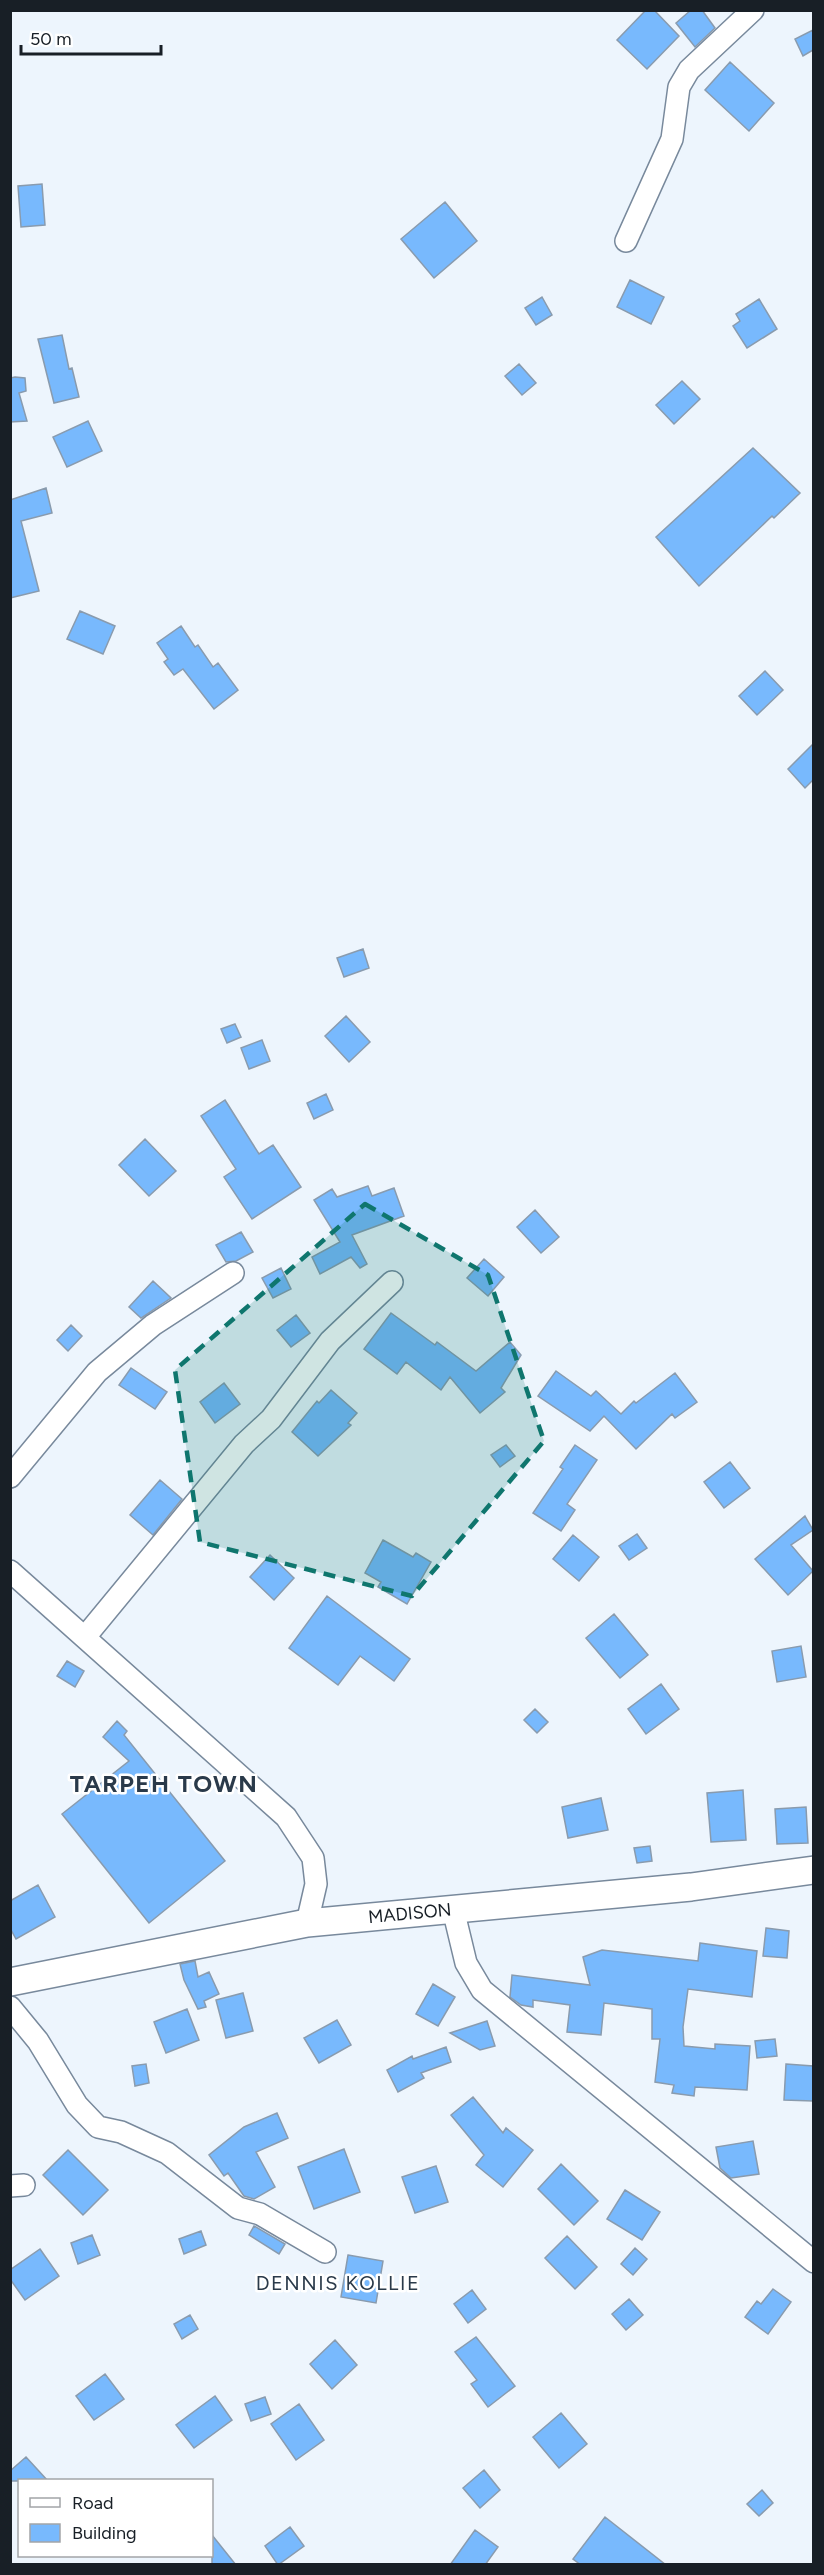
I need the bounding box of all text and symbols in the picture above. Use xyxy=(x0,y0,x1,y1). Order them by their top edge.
scale bar xyxy=(21,18,160,56)
text: 50 m xyxy=(30,28,72,50)
district label: TARPEH TOWN xyxy=(70,1769,258,1798)
street label: MADISON xyxy=(367,1899,452,1928)
district label: DENNIS KOLLIE xyxy=(256,2271,420,2295)
legend xyxy=(18,2479,213,2557)
text: Road xyxy=(72,2492,113,2514)
text: Building xyxy=(72,2522,137,2544)

